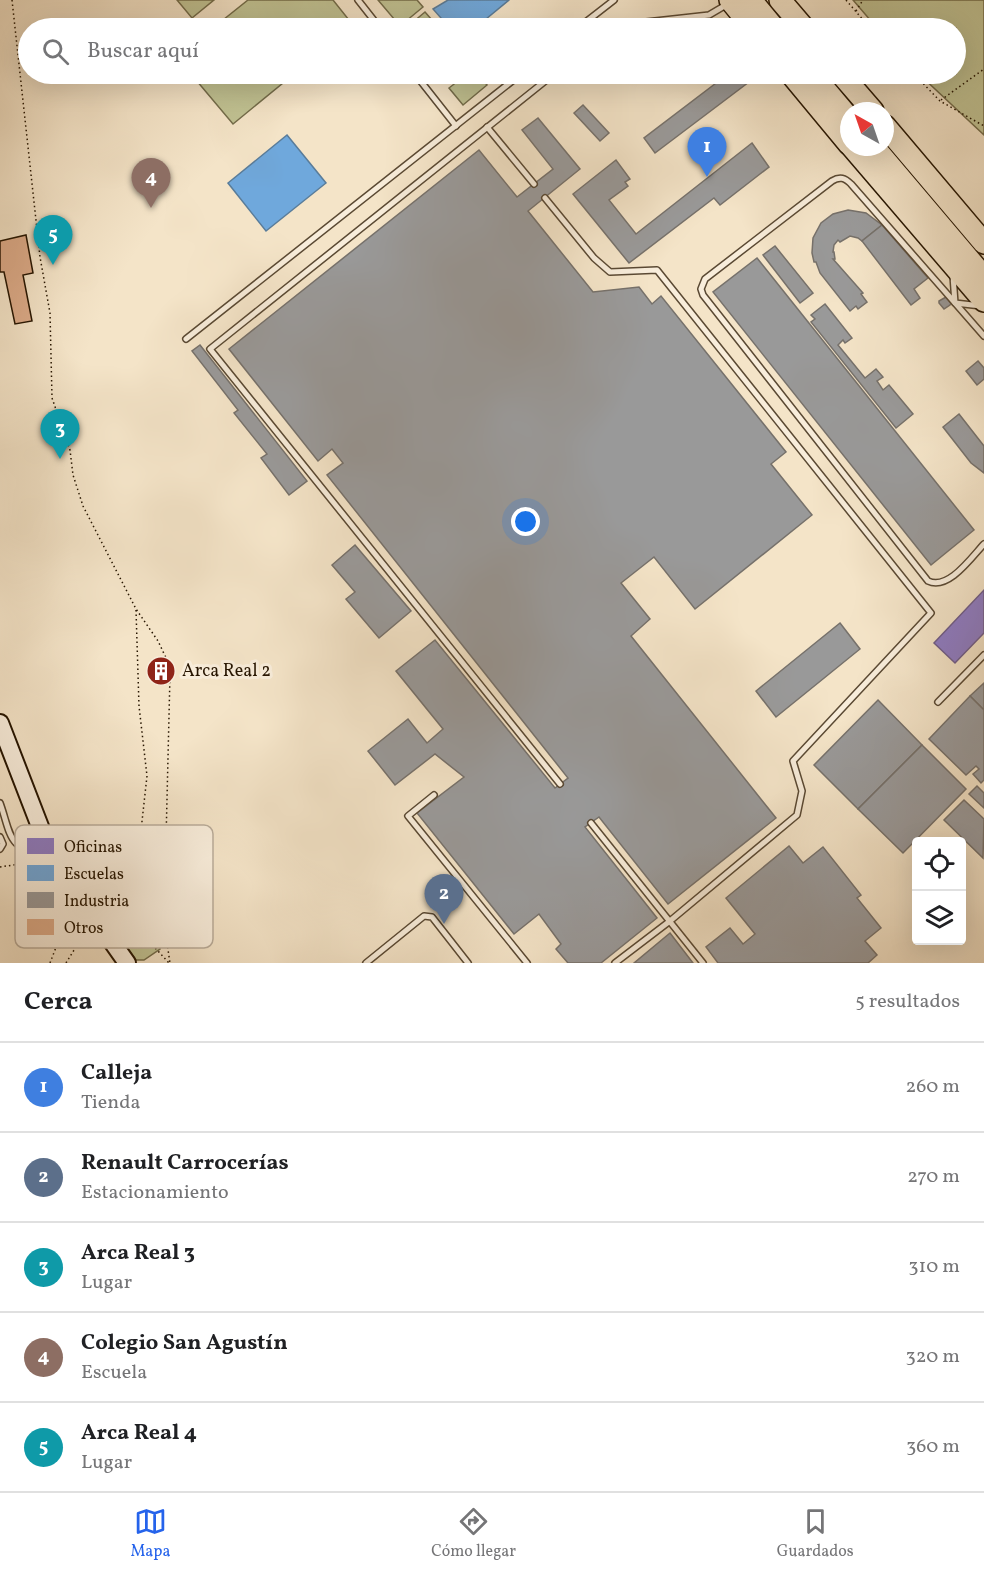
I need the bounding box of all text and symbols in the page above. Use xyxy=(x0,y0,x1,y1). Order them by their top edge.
search box xyxy=(18,18,966,84)
icon: search xyxy=(39,35,72,68)
text: Buscar aquí xyxy=(87,36,199,67)
north arrow xyxy=(840,102,894,156)
pin: 1 xyxy=(688,128,726,177)
pin: 4 xyxy=(132,158,170,208)
pin: 5 xyxy=(34,216,72,265)
pin: 3 xyxy=(40,410,80,459)
your location xyxy=(511,507,540,536)
building icon: Arca Real 2 xyxy=(145,655,177,687)
place label: Arca Real 2 xyxy=(182,659,271,684)
legend xyxy=(15,825,213,948)
text: Oficinas xyxy=(64,837,122,859)
map controls xyxy=(912,837,966,945)
button: locate xyxy=(912,837,966,891)
text: Escuelas xyxy=(64,864,124,886)
pin: 2 xyxy=(424,874,464,924)
text: Industria xyxy=(64,891,129,913)
button: layers xyxy=(912,891,966,945)
text: Otros xyxy=(64,918,104,940)
text: Cerca xyxy=(24,984,93,1020)
text: 5 resultados xyxy=(855,988,960,1016)
text: Calleja xyxy=(81,1058,152,1089)
text: 1 xyxy=(39,1073,48,1101)
text: 260 m xyxy=(905,1073,960,1101)
text: Tienda xyxy=(81,1089,140,1117)
text: Renault Carrocerías xyxy=(81,1148,289,1179)
text: 2 xyxy=(38,1163,49,1191)
text: 270 m xyxy=(907,1163,960,1191)
text: Estacionamiento xyxy=(81,1179,229,1207)
text: Arca Real 3 xyxy=(81,1238,195,1269)
text: 3 xyxy=(38,1253,49,1281)
text: 310 m xyxy=(908,1253,960,1281)
text: Lugar xyxy=(81,1269,132,1297)
text: Colegio San Agustín xyxy=(81,1328,288,1359)
text: 4 xyxy=(37,1343,50,1371)
text: 320 m xyxy=(905,1343,960,1371)
text: Escuela xyxy=(81,1359,147,1387)
text: Arca Real 4 xyxy=(81,1418,197,1449)
text: 5 xyxy=(39,1433,48,1461)
text: 360 m xyxy=(906,1433,960,1461)
text: Lugar xyxy=(81,1449,132,1477)
tab: Mapa xyxy=(130,1505,170,1563)
tab: Cómo llegar xyxy=(431,1505,516,1563)
tab: Guardados xyxy=(777,1505,854,1563)

